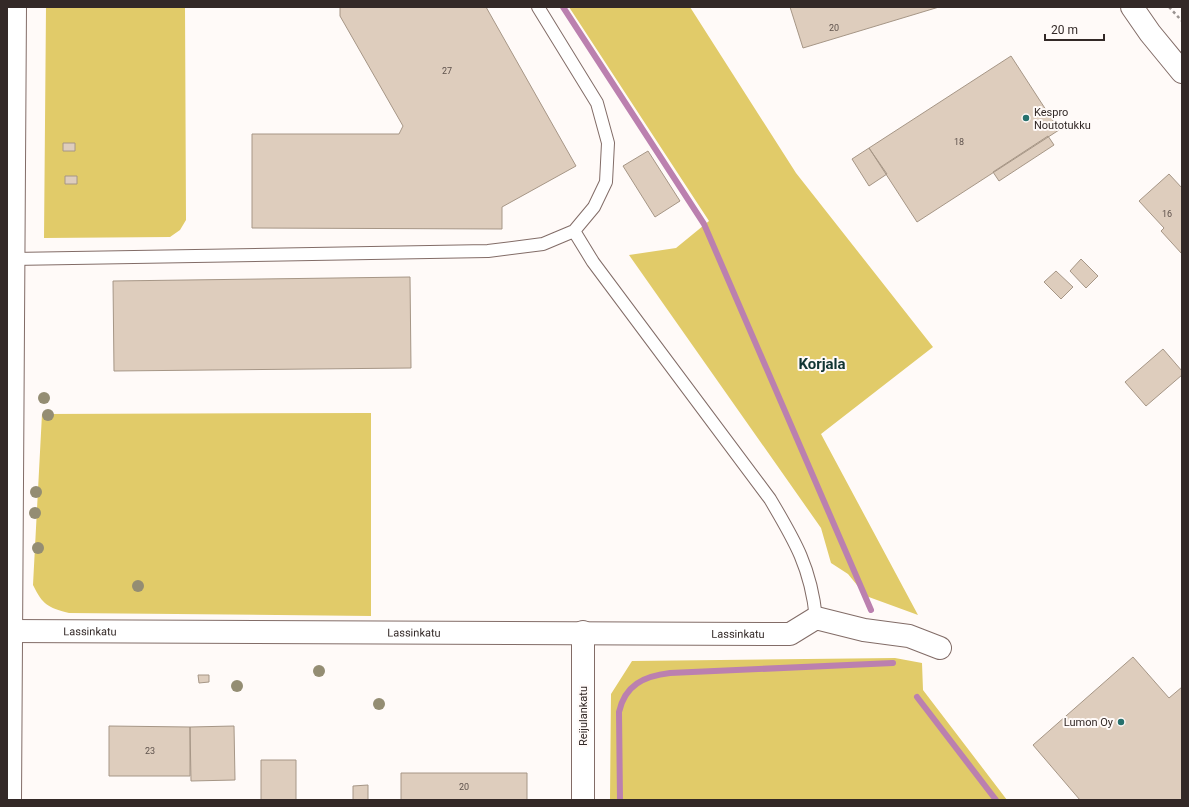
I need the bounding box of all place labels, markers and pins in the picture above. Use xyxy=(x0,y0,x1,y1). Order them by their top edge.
place label: Kespro Noutotukku xyxy=(1034,106,1091,132)
marker: Kespro Noutotukku xyxy=(1021,113,1031,123)
place label: Lumon Oy xyxy=(1064,716,1114,729)
marker: Lumon Oy xyxy=(1116,717,1126,727)

